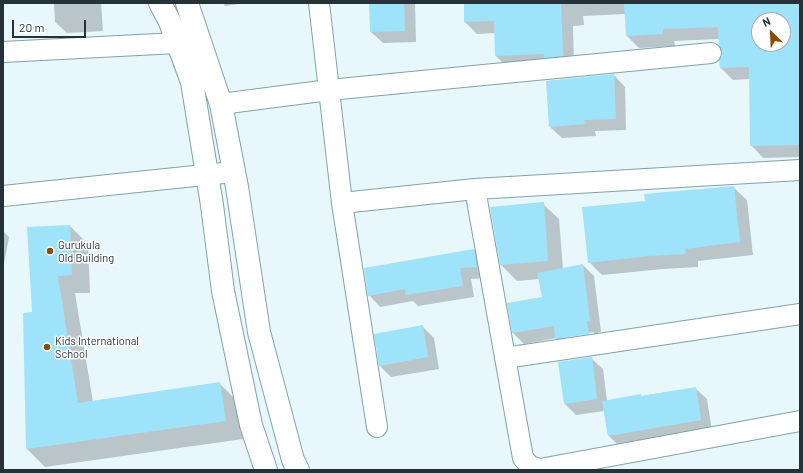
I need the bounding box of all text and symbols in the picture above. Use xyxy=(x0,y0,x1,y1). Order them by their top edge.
scale bar xyxy=(14,12,88,38)
north arrow xyxy=(751,12,791,52)
text: N xyxy=(760,14,772,29)
text: 20 m xyxy=(19,20,45,34)
place label: Gurukula Old Building xyxy=(58,238,114,264)
marker: Gurukula Old Building xyxy=(45,246,55,256)
place label: Kids International School xyxy=(55,334,139,360)
marker: Kids International School xyxy=(42,342,52,352)

